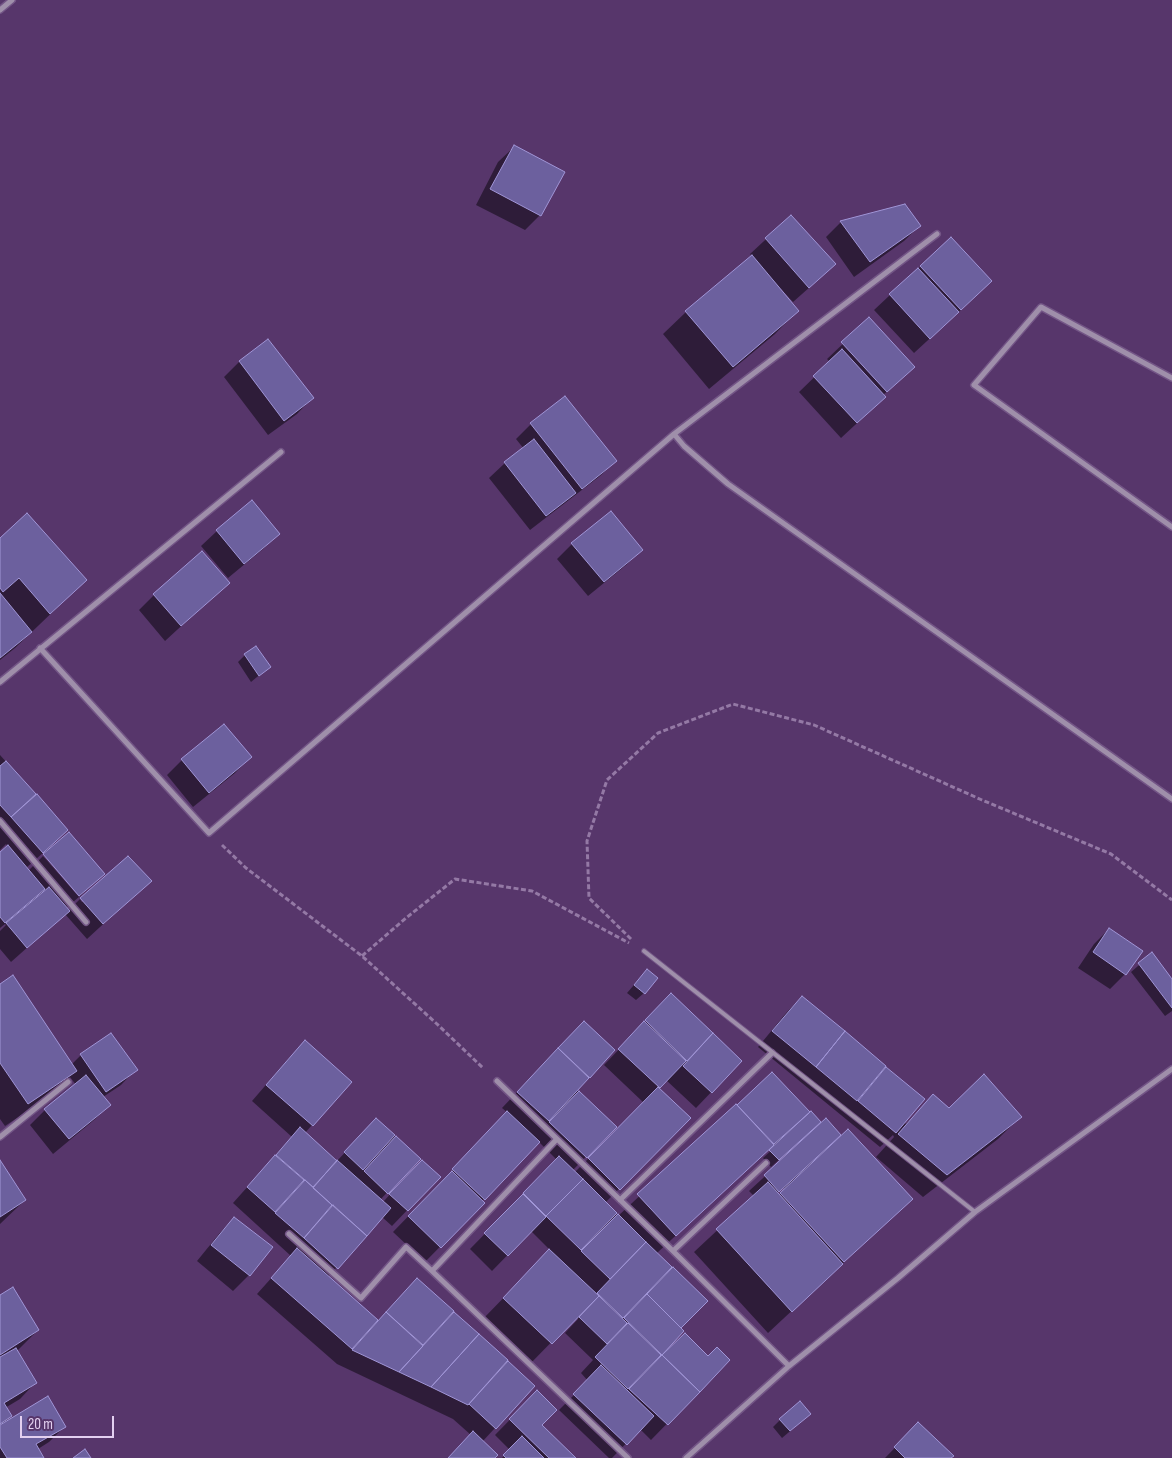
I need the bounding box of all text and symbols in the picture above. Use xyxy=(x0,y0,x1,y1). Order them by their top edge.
scale bar xyxy=(22,1406,116,1438)
text: 20 m xyxy=(28,1415,53,1434)

